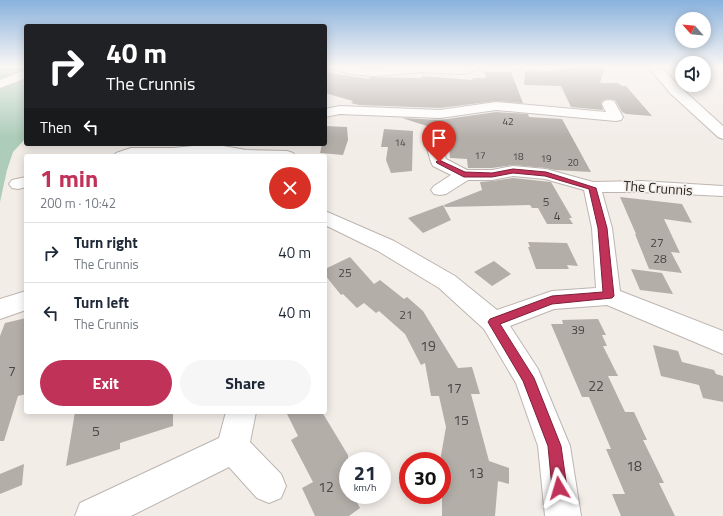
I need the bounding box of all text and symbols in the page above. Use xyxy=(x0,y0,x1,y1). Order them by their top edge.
north arrow xyxy=(675,12,711,48)
map controls xyxy=(675,12,711,92)
text: 40 m xyxy=(106,31,167,74)
icon: right xyxy=(40,40,92,92)
button: sound xyxy=(675,56,711,92)
text: The Crunnis xyxy=(106,70,195,97)
house number: 42 xyxy=(502,114,514,129)
text: Then xyxy=(40,116,72,139)
icon: left xyxy=(80,116,102,138)
pin xyxy=(422,121,456,162)
icon: arrive xyxy=(428,127,450,149)
house number: 14 xyxy=(394,135,406,150)
house number: 17 xyxy=(474,148,486,163)
house number: 18 xyxy=(512,149,524,164)
house number: 19 xyxy=(540,151,552,166)
house number: 20 xyxy=(567,155,579,170)
text: 1 min xyxy=(40,160,98,196)
button: close xyxy=(269,167,311,209)
street label: The Crunnis xyxy=(623,175,693,200)
house number: 5 xyxy=(543,192,550,211)
text: 200 m · 10:42 xyxy=(40,193,116,213)
house number: 4 xyxy=(554,206,561,225)
text: Turn right xyxy=(74,231,138,254)
house number: 27 xyxy=(650,233,664,252)
text: 40 m xyxy=(278,241,311,264)
icon: right xyxy=(40,242,62,264)
house number: 28 xyxy=(653,249,667,268)
text: The Crunnis xyxy=(74,254,139,274)
house number: 25 xyxy=(338,263,352,282)
text: Turn left xyxy=(74,291,129,314)
text: 40 m xyxy=(278,301,311,324)
icon: left xyxy=(40,302,62,324)
house number: 21 xyxy=(399,305,413,324)
text: The Crunnis xyxy=(74,314,139,334)
house number: 39 xyxy=(571,320,585,339)
house number: 19 xyxy=(420,335,436,356)
house number: 7 xyxy=(8,360,16,381)
button: Exit xyxy=(40,360,172,406)
button: Share xyxy=(180,360,311,406)
house number: 22 xyxy=(588,375,604,396)
house number: 17 xyxy=(446,377,462,398)
house number: 15 xyxy=(453,409,469,430)
house number: 5 xyxy=(92,420,100,441)
speed limit sign: 30 xyxy=(399,452,451,504)
house number: 18 xyxy=(626,455,642,476)
text: 21 xyxy=(354,457,376,488)
house number: 13 xyxy=(468,462,484,483)
position arrow xyxy=(538,467,580,509)
house number: 12 xyxy=(318,476,334,497)
text: km/h xyxy=(354,480,376,495)

